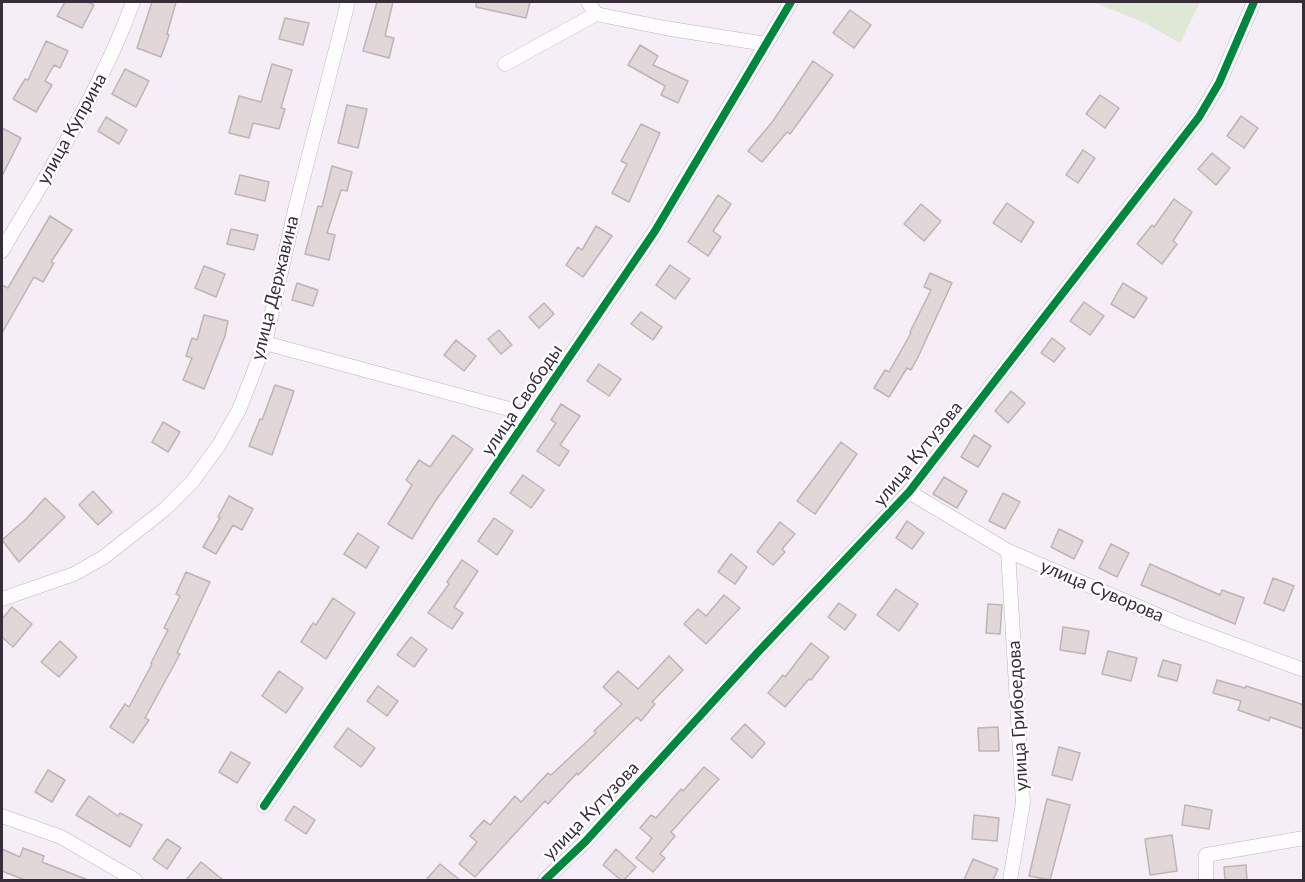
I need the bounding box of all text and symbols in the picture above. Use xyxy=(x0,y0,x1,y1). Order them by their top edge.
street label: улица Куприна xyxy=(33,70,111,188)
street label: улица Державина xyxy=(247,214,303,362)
street label: улица Свободы xyxy=(477,340,567,460)
street label: улица Кутузова xyxy=(869,397,967,511)
street label: улица Суворова xyxy=(1037,555,1167,627)
street label: улица Грибоедова xyxy=(1003,640,1033,792)
street label: улица Кутузова xyxy=(539,757,643,865)

